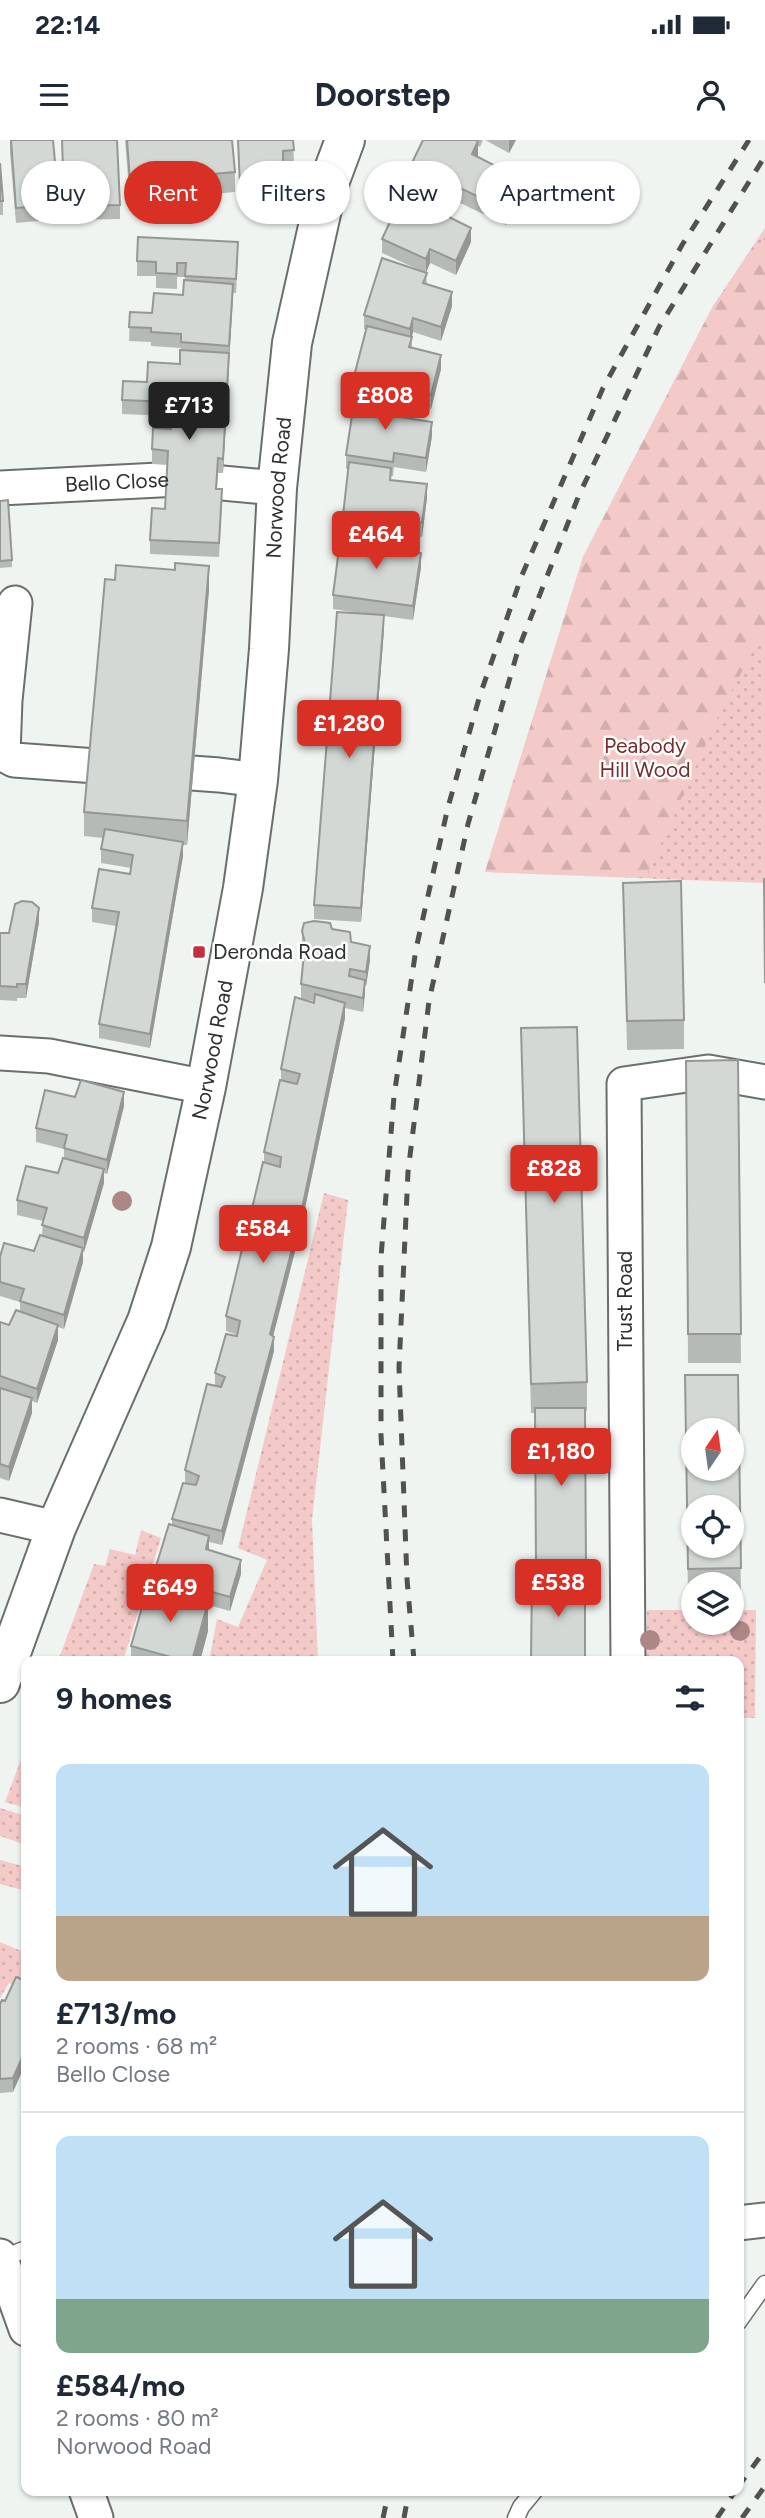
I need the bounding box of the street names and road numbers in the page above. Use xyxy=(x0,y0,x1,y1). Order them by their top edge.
street label: Norwood Road xyxy=(261,416,296,559)
street label: Bello Close xyxy=(64,467,169,497)
street label: Norwood Road xyxy=(186,978,238,1122)
street label: Trust Road xyxy=(612,1251,637,1351)

